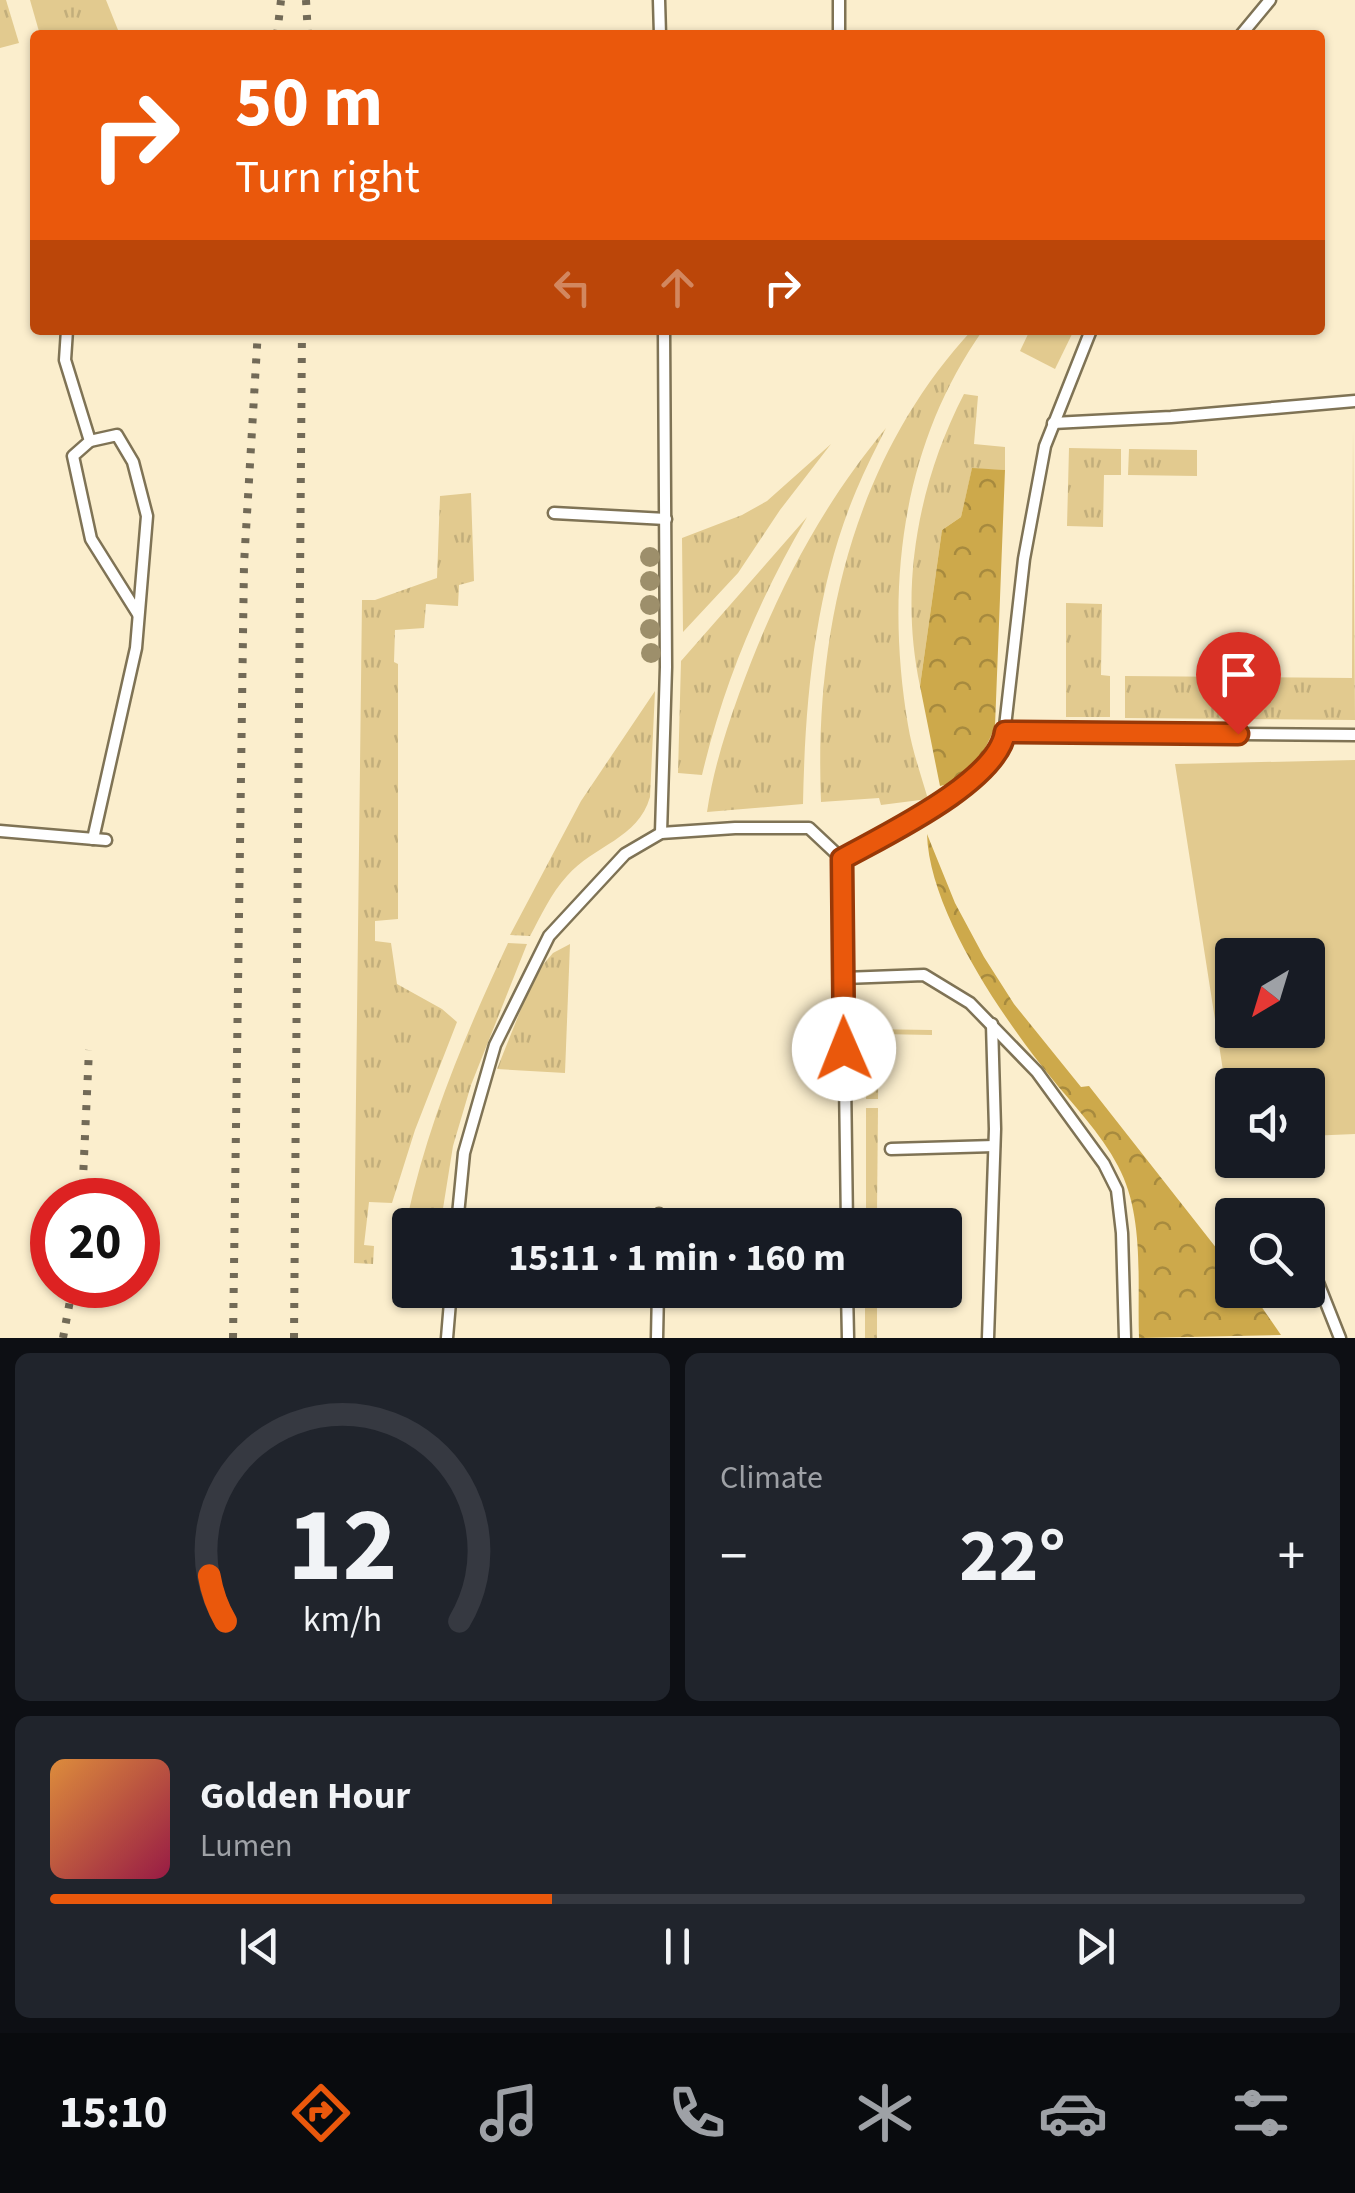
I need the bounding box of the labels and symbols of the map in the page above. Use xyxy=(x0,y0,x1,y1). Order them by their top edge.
pin xyxy=(1196,632,1281,735)
north arrow xyxy=(1215,938,1325,1048)
position arrow xyxy=(792,997,896,1101)
speed limit sign: 20 xyxy=(30,1178,160,1308)

